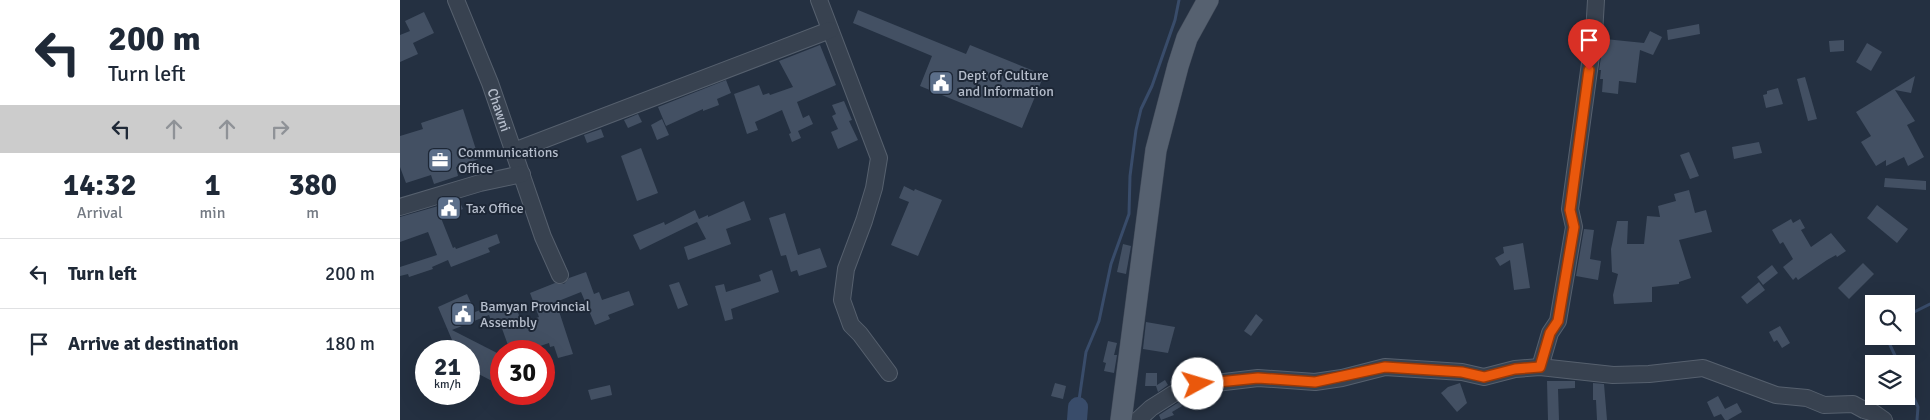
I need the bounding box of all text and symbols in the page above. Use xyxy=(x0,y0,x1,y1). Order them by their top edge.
text: 200 m xyxy=(108,17,201,60)
pin xyxy=(1568,19,1610,70)
icon: left xyxy=(25,20,90,85)
icon: arrive xyxy=(1575,26,1603,54)
text: Turn left xyxy=(108,60,186,87)
place label: Dept of Culture and Information xyxy=(958,67,1054,100)
public building icon: Dept of Culture and Information xyxy=(928,70,954,96)
street label: Chawni xyxy=(483,86,514,134)
icon: left xyxy=(107,115,135,143)
icon: ahead xyxy=(160,115,188,143)
icon: ahead xyxy=(213,115,241,143)
icon: right xyxy=(266,115,294,143)
place label: Communications Office xyxy=(458,144,558,177)
office icon: Communications Office xyxy=(427,147,453,173)
text: 14:32 xyxy=(63,167,137,204)
text: 1 xyxy=(204,167,221,204)
text: 380 xyxy=(288,167,337,204)
public building icon: Tax Office xyxy=(436,195,462,221)
place label: Tax Office xyxy=(466,200,524,217)
text: Arrival xyxy=(77,203,123,223)
text: min xyxy=(200,203,225,223)
text: m xyxy=(306,203,319,223)
icon: left xyxy=(25,260,53,288)
text: Turn left xyxy=(68,262,137,286)
text: 200 m xyxy=(325,262,375,286)
map controls xyxy=(1865,295,1915,405)
button: search xyxy=(1865,295,1915,345)
place label: Bamyan Provincial Assembly xyxy=(480,298,590,331)
public building icon: Bamyan Provincial Assembly xyxy=(450,301,476,327)
icon: arrive xyxy=(25,330,53,358)
text: Arrive at destination xyxy=(68,332,239,356)
text: 180 m xyxy=(325,332,375,356)
speed limit sign: 30 xyxy=(490,340,555,405)
text: 21 xyxy=(434,351,461,382)
button: layers xyxy=(1865,355,1915,405)
position arrow xyxy=(1171,357,1223,409)
text: km/h xyxy=(434,377,461,392)

